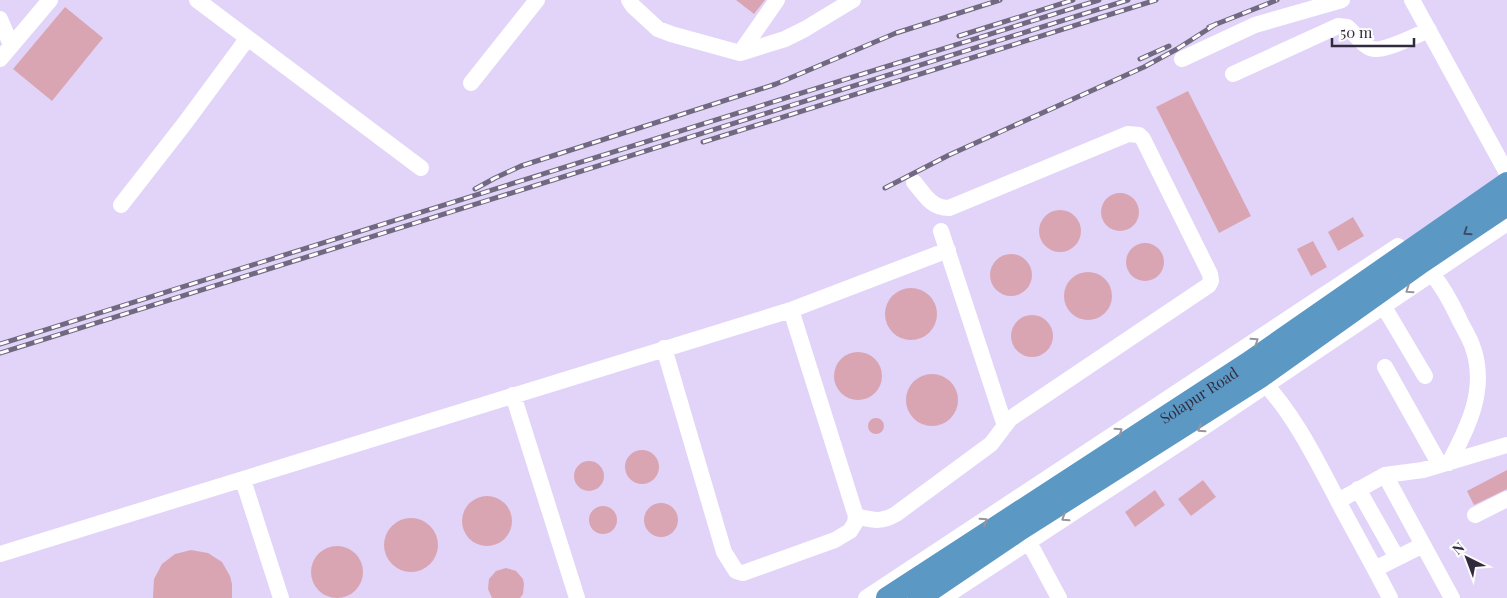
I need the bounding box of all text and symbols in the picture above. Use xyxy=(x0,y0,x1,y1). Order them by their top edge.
scale bar xyxy=(1332,15,1414,47)
text: 50 m xyxy=(1340,22,1373,42)
one-way arrow xyxy=(1463,226,1472,235)
one-way arrow xyxy=(1405,284,1414,293)
one-way arrow xyxy=(1249,338,1258,347)
street label: Solapur Road xyxy=(1156,362,1242,428)
one-way arrow xyxy=(1198,423,1207,433)
one-way arrow xyxy=(1114,428,1123,437)
one-way arrow xyxy=(1062,512,1071,522)
one-way arrow xyxy=(978,518,987,527)
north arrow xyxy=(1442,533,1492,583)
text: N xyxy=(1448,538,1468,558)

